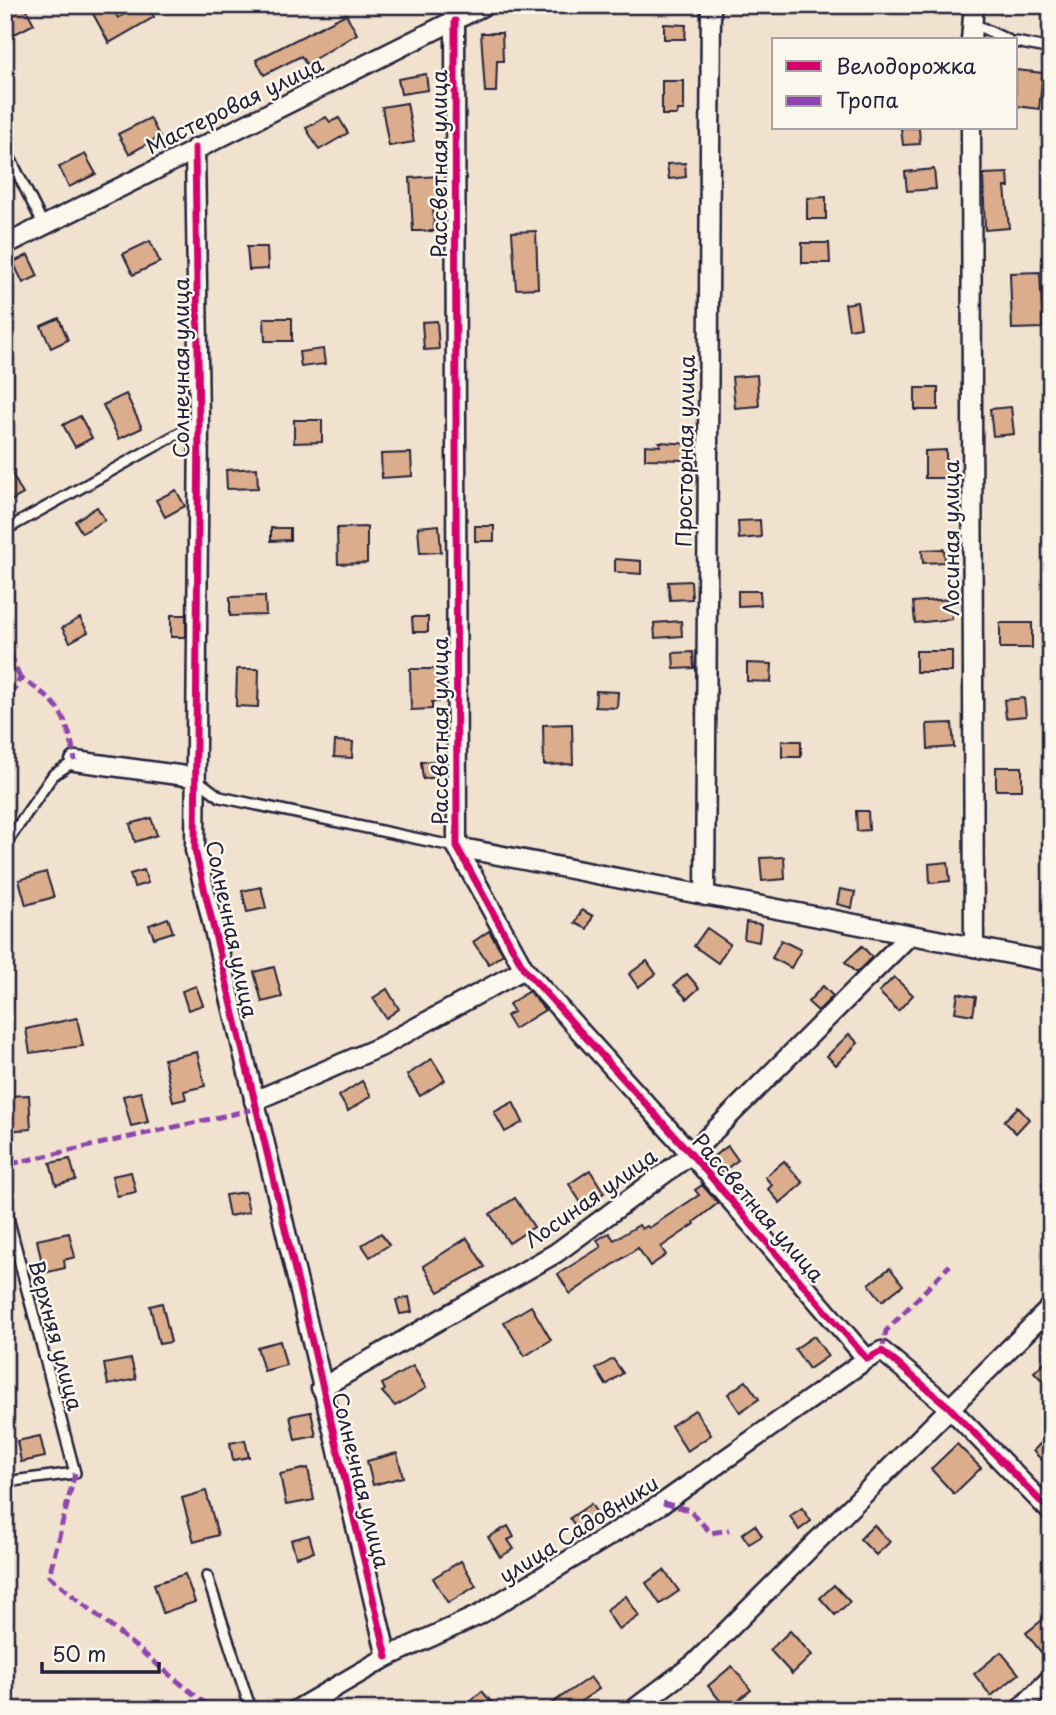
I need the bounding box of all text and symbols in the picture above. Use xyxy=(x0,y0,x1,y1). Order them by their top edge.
legend xyxy=(772,38,1018,130)
street label: Мастеровая улица xyxy=(139,47,329,161)
text: Велодорожка xyxy=(836,49,977,81)
street label: Рассветная улица xyxy=(422,69,454,258)
text: Тропа xyxy=(836,83,898,115)
street label: Солнечная улица xyxy=(164,277,196,458)
street label: Просторная улица xyxy=(666,354,702,547)
street label: Лосиная улица xyxy=(934,459,966,616)
street label: Рассветная улица xyxy=(423,636,455,825)
street label: Солнечная улица xyxy=(199,837,268,1021)
street label: Рассветная улица xyxy=(685,1125,833,1289)
street label: Лосиная улица xyxy=(517,1139,664,1255)
street label: Верхняя улица xyxy=(22,1256,93,1415)
street label: Солнечная улица xyxy=(325,1388,400,1572)
street label: улица Садовники xyxy=(492,1466,664,1590)
scale bar xyxy=(42,1631,159,1675)
text: 50 m xyxy=(52,1637,106,1669)

